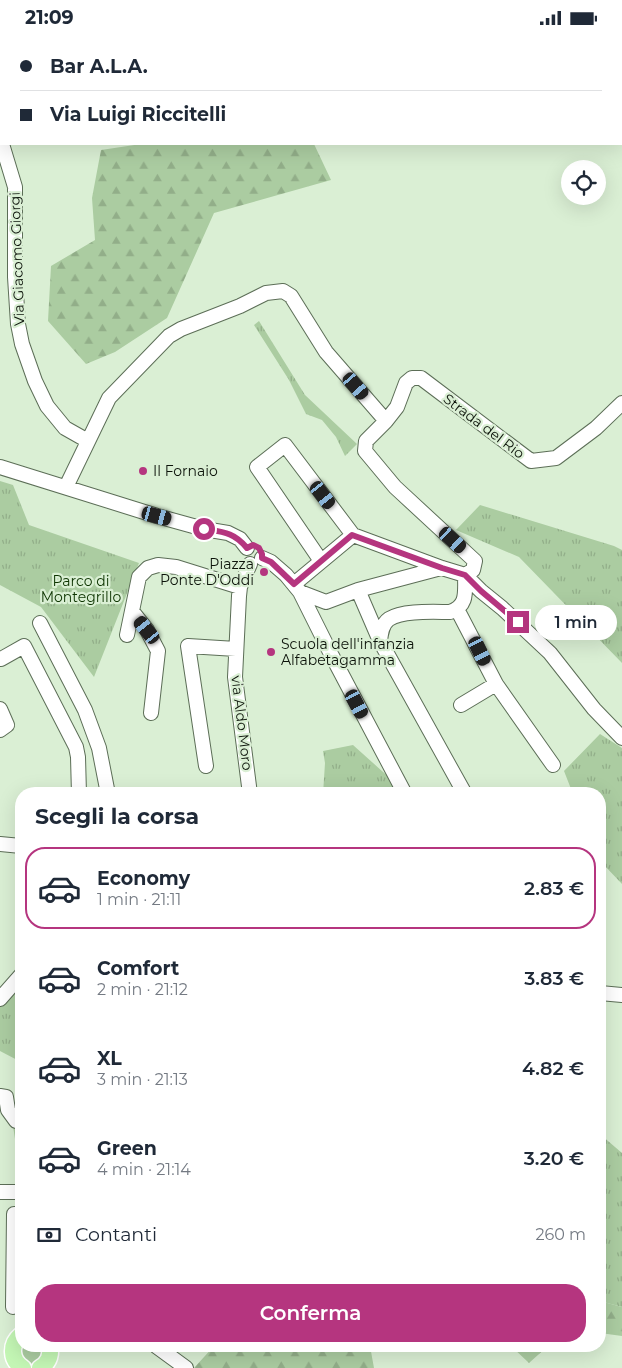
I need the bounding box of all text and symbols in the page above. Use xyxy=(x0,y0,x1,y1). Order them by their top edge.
text: 21:09 xyxy=(25,6,74,29)
text: Bar A.L.A. xyxy=(50,55,148,78)
text: Via Luigi Riccitelli xyxy=(50,103,226,126)
map controls xyxy=(561,160,606,205)
button: locate xyxy=(561,160,606,205)
street label: Via Giacomo Giorgi xyxy=(6,192,28,326)
car xyxy=(340,370,371,402)
street label: Strada del Rio xyxy=(440,390,528,463)
place label: Il Fornaio xyxy=(153,462,218,480)
marker: Il Fornaio xyxy=(137,465,149,477)
car xyxy=(307,479,338,511)
car xyxy=(140,505,173,527)
route start xyxy=(193,518,215,540)
car xyxy=(436,524,469,556)
place label: Piazza Ponte D'Oddi xyxy=(160,555,254,589)
marker: Piazza Ponte D'Oddi xyxy=(258,566,270,578)
park label: Parco di Montegrillo xyxy=(41,572,122,606)
callout: 1 min xyxy=(536,605,618,639)
route end xyxy=(507,611,529,633)
text: 1 min xyxy=(555,613,597,632)
car xyxy=(131,614,162,646)
car xyxy=(466,634,493,668)
place label: Scuola dell'infanzia Alfabetagamma xyxy=(281,635,414,669)
marker: Scuola dell'infanzia Alfabetagamma xyxy=(265,646,277,658)
street label: via Aldo Moro xyxy=(227,675,257,772)
car xyxy=(343,687,370,721)
text: Scegli la corsa xyxy=(35,803,199,830)
icon: car xyxy=(37,866,82,911)
text: Economy xyxy=(97,867,190,890)
text: 2.83 € xyxy=(524,877,584,900)
text: 1 min · 21:11 xyxy=(97,890,181,909)
icon: car xyxy=(37,956,82,1001)
text: Comfort xyxy=(97,957,179,980)
text: 3.83 € xyxy=(524,967,584,990)
text: 2 min · 21:12 xyxy=(97,980,188,999)
icon: car xyxy=(37,1046,82,1091)
text: XL xyxy=(97,1047,122,1070)
text: 4.82 € xyxy=(522,1057,584,1080)
text: 3 min · 21:13 xyxy=(97,1070,188,1089)
icon: car xyxy=(37,1136,82,1181)
text: Green xyxy=(97,1137,157,1160)
text: 3.20 € xyxy=(524,1147,584,1170)
text: 4 min · 21:14 xyxy=(97,1160,191,1179)
icon: cash xyxy=(35,1221,63,1249)
text: Contanti xyxy=(75,1223,157,1246)
text: 260 m xyxy=(535,1225,586,1244)
button: Conferma xyxy=(35,1284,586,1342)

